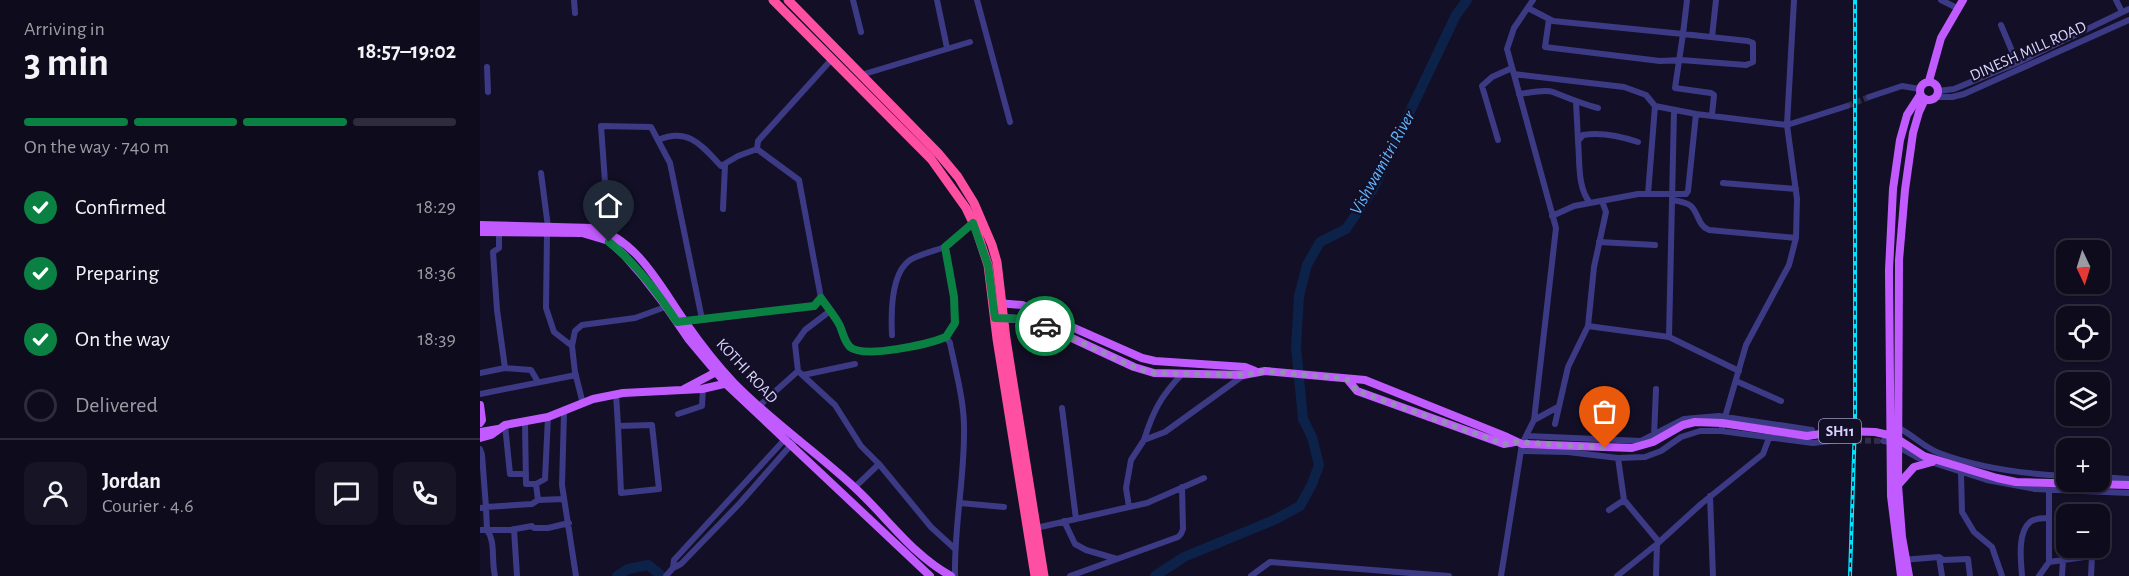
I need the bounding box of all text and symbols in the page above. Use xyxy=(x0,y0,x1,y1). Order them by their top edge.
street label: DINESH MILL ROAD xyxy=(1967,18,2089,84)
text: Arriving in xyxy=(24,19,105,39)
text: 18:57–19:02 xyxy=(358,40,456,62)
text: 3 min xyxy=(24,44,109,83)
water label: Vishwamitri River xyxy=(1347,107,1419,218)
text: On the way · 740 m xyxy=(24,137,169,157)
pin xyxy=(583,180,634,242)
icon: home xyxy=(592,189,625,222)
icon: check xyxy=(24,191,57,224)
text: Confirmed xyxy=(75,196,166,218)
text: 18:29 xyxy=(417,197,456,217)
north arrow xyxy=(2056,240,2110,294)
map controls xyxy=(2056,240,2110,558)
icon: check xyxy=(24,257,57,290)
text: Preparing xyxy=(75,262,159,284)
text: 18:36 xyxy=(417,263,456,283)
courier xyxy=(1015,296,1075,356)
button: locate xyxy=(2056,306,2110,360)
icon: car xyxy=(1029,310,1062,343)
icon: check xyxy=(24,323,57,356)
text: On the way xyxy=(75,328,170,350)
text: 18:39 xyxy=(417,329,456,349)
street label: KOTHI ROAD xyxy=(713,336,781,406)
button: layers xyxy=(2056,372,2110,426)
pin xyxy=(1579,386,1630,448)
text: Delivered xyxy=(75,394,158,416)
icon: bag xyxy=(1588,395,1621,428)
road number: SH11 xyxy=(1819,419,1861,443)
button: + xyxy=(2056,438,2110,492)
button: person xyxy=(24,462,87,525)
button: chat xyxy=(315,462,378,525)
button: phone xyxy=(393,462,456,525)
text: Jordan xyxy=(102,470,161,492)
text: Courier · 4.6 xyxy=(102,496,194,516)
button: − xyxy=(2056,504,2110,558)

